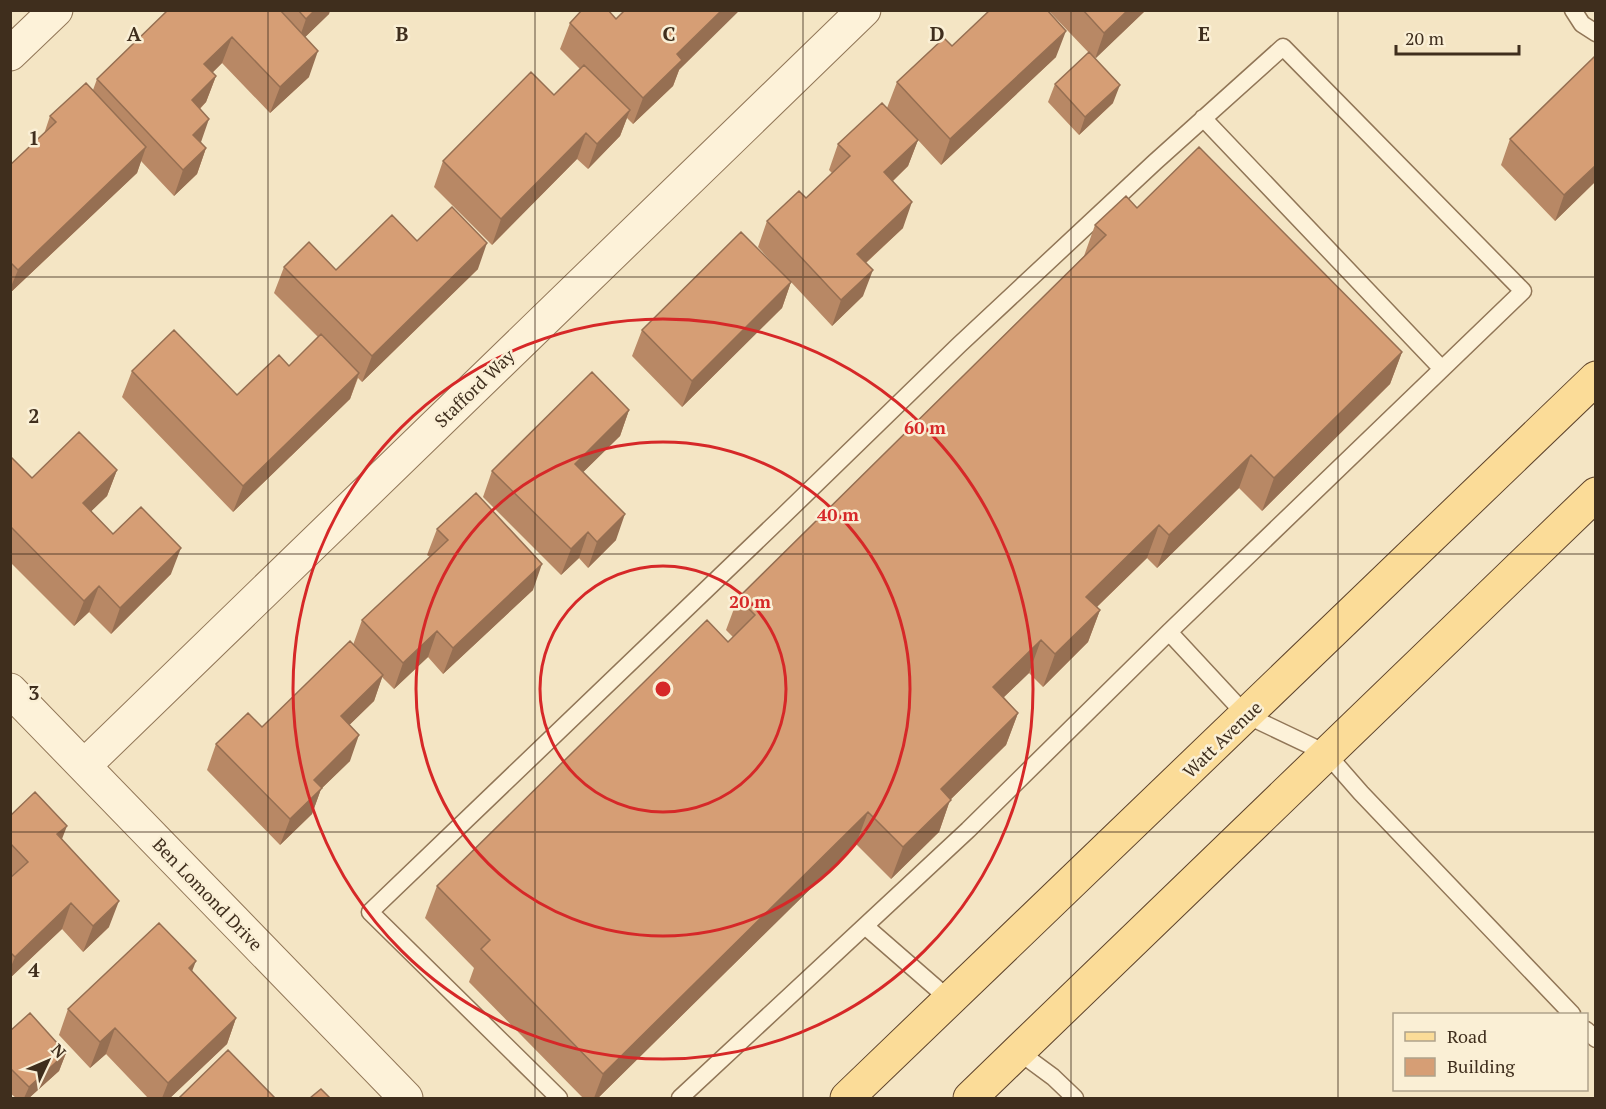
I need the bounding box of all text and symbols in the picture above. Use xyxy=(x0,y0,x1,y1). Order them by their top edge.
scale bar xyxy=(1396,18,1519,56)
text: A xyxy=(127,20,142,47)
text: B xyxy=(396,20,409,47)
text: C xyxy=(662,20,676,47)
text: D xyxy=(930,20,944,47)
text: E xyxy=(1198,20,1210,47)
text: 20 m xyxy=(1405,26,1445,50)
text: 1 xyxy=(28,124,40,151)
street label: Stafford Way xyxy=(429,343,520,432)
text: 2 xyxy=(28,402,40,429)
text: 60 m xyxy=(904,415,946,439)
text: 40 m xyxy=(817,502,859,526)
text: 20 m xyxy=(729,589,771,613)
text: 3 xyxy=(28,679,40,706)
centre of rings xyxy=(653,679,673,699)
street label: Watt Avenue xyxy=(1177,695,1267,783)
street label: Ben Lomond Drive xyxy=(148,832,268,956)
text: 4 xyxy=(28,956,40,983)
legend xyxy=(1393,1013,1588,1091)
text: Road xyxy=(1447,1024,1487,1048)
north arrow xyxy=(18,1031,78,1091)
text: N xyxy=(47,1039,71,1063)
text: Building xyxy=(1447,1054,1515,1078)

